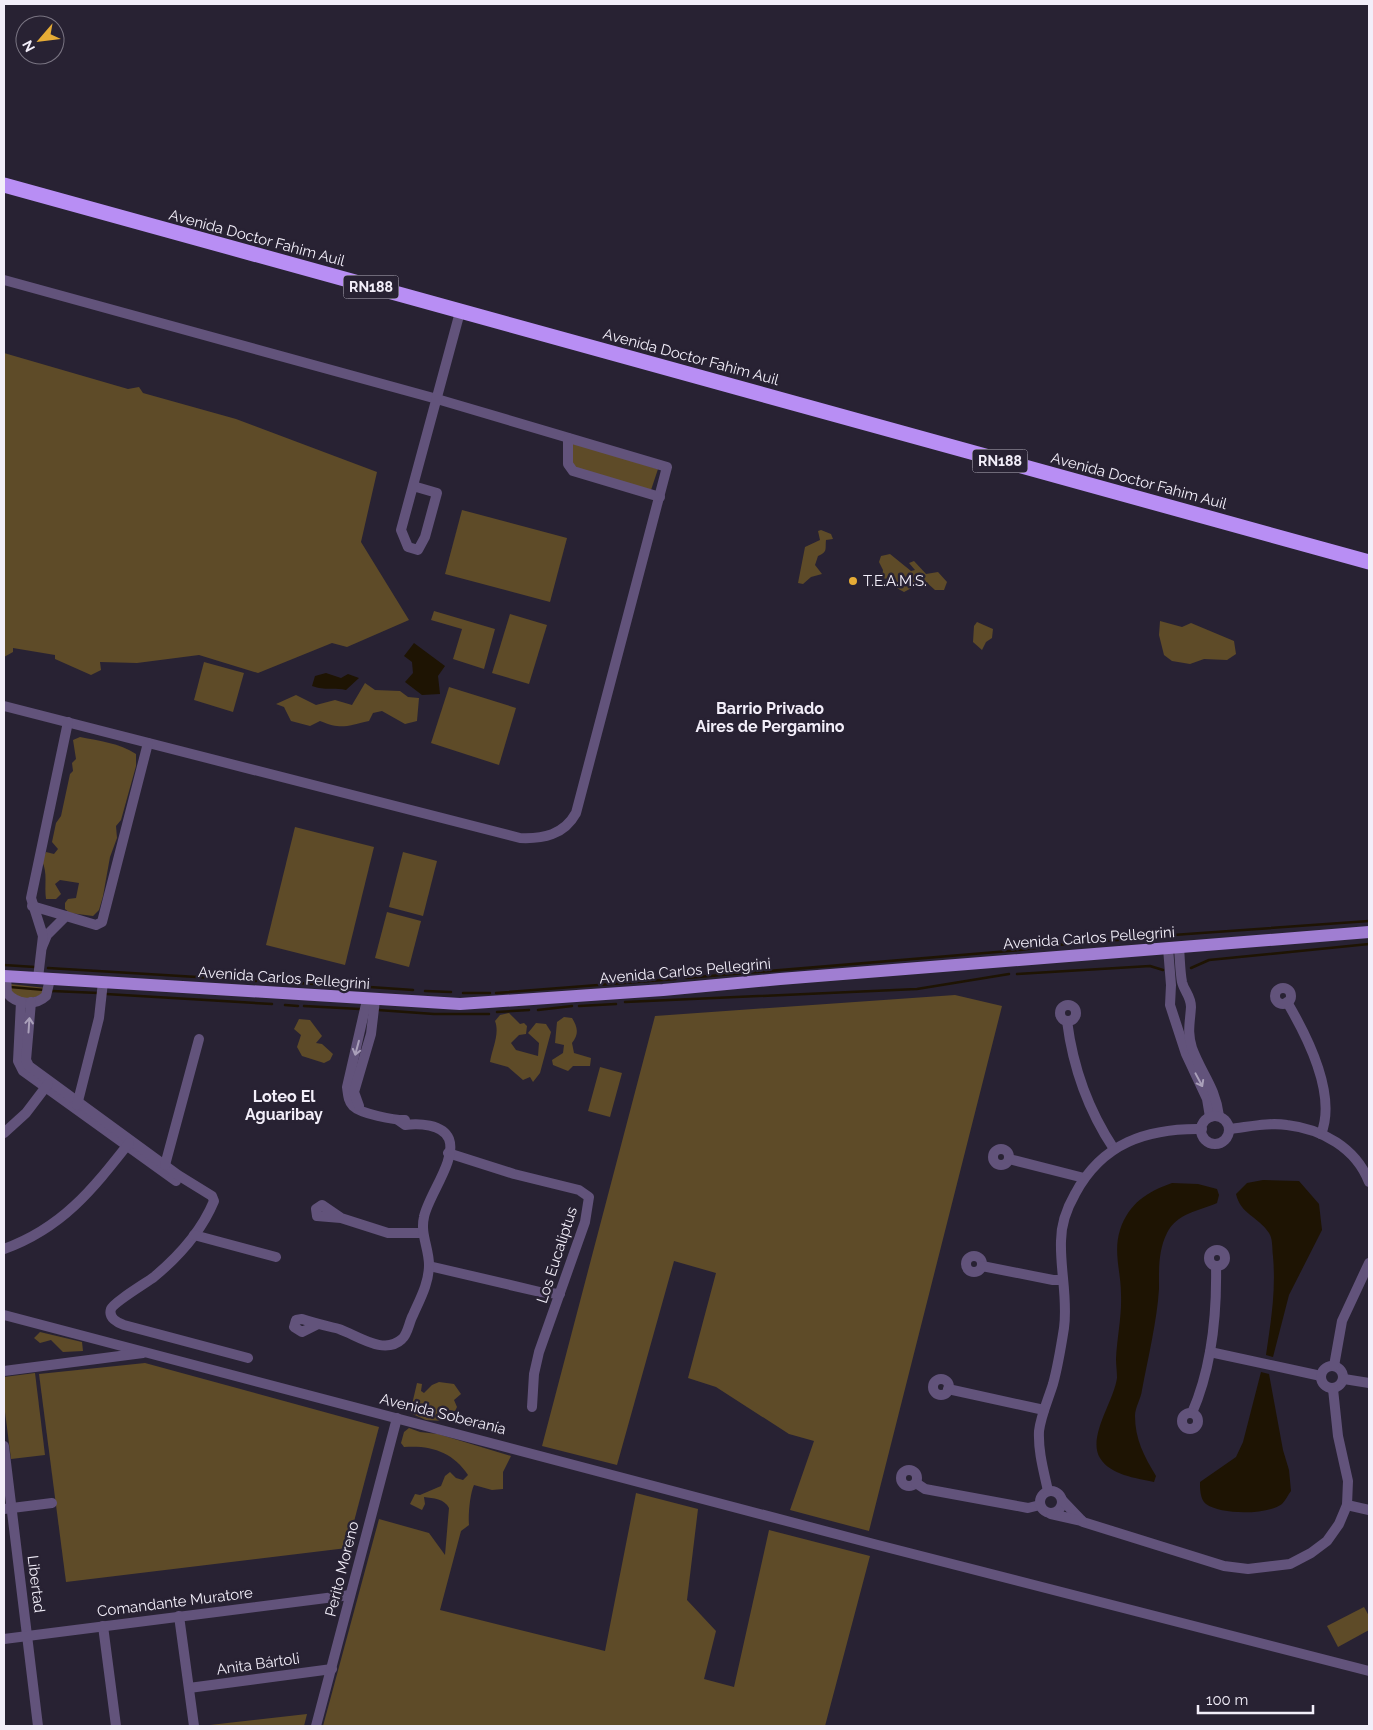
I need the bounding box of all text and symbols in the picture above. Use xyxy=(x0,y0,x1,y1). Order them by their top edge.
north arrow xyxy=(15,15,65,65)
text: N xyxy=(19,38,38,55)
street label: Avenida Doctor Fahim Auil xyxy=(167,206,348,270)
road number: RN188 xyxy=(344,276,398,298)
street label: Avenida Doctor Fahim Auil xyxy=(601,325,782,389)
street label: Avenida Doctor Fahim Auil xyxy=(1049,449,1230,513)
road number: RN188 xyxy=(972,450,1028,472)
place label: T.E.A.M.S. xyxy=(863,572,927,590)
marker: T.E.A.M.S. xyxy=(847,575,859,587)
district label: Barrio Privado Aires de Pergamino xyxy=(695,699,845,736)
street label: Avenida Carlos Pellegrini xyxy=(1003,923,1175,953)
street label: Avenida Carlos Pellegrini xyxy=(598,955,772,987)
street label: Avenida Carlos Pellegrini xyxy=(198,963,370,993)
one-way arrow xyxy=(24,1017,34,1033)
one-way arrow xyxy=(352,1039,361,1055)
one-way arrow xyxy=(1194,1073,1204,1088)
district label: Loteo El Aguaribay xyxy=(245,1087,323,1124)
street label: Los Eucaliptus xyxy=(533,1204,581,1306)
street label: Avenida Soberanía xyxy=(378,1390,508,1438)
street label: Perito Moreno xyxy=(321,1519,363,1619)
street label: Libertad xyxy=(24,1554,48,1614)
street label: Comandante Muratore xyxy=(96,1583,254,1620)
street label: Anita Bártoli xyxy=(215,1649,301,1679)
scale bar xyxy=(1198,1682,1313,1714)
text: 100 m xyxy=(1206,1691,1248,1709)

